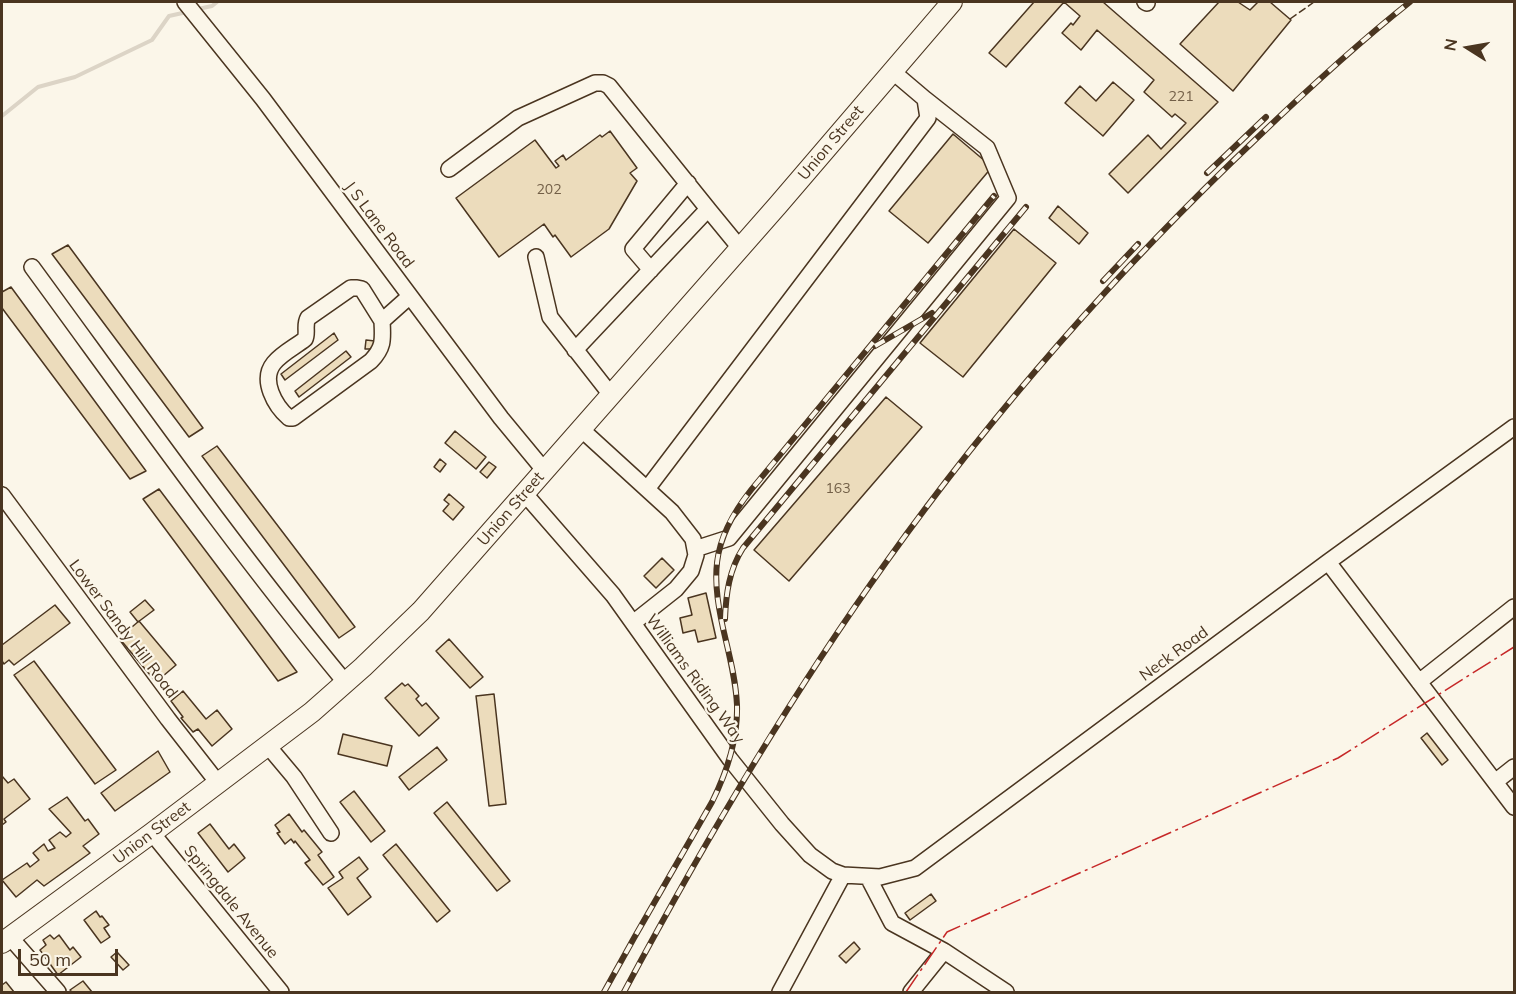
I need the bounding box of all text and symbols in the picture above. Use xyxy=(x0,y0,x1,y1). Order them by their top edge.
north arrow xyxy=(1438,18,1498,78)
text: N xyxy=(1439,37,1461,52)
house number: 221 xyxy=(1168,89,1194,105)
street label: Union Street xyxy=(794,102,868,184)
street label: J S Lane Road xyxy=(340,178,418,272)
house number: 202 xyxy=(536,182,562,198)
street label: Union Street xyxy=(474,468,548,550)
house number: 163 xyxy=(825,481,851,497)
street label: Lower Sandy Hill Road xyxy=(65,556,181,702)
street label: Williams Riding Way xyxy=(642,611,748,747)
street label: Neck Road xyxy=(1136,623,1212,685)
street label: Union Street xyxy=(110,798,194,868)
street label: Springdale Avenue xyxy=(180,842,282,962)
scale bar xyxy=(21,937,122,975)
text: 50 m xyxy=(29,948,71,971)

